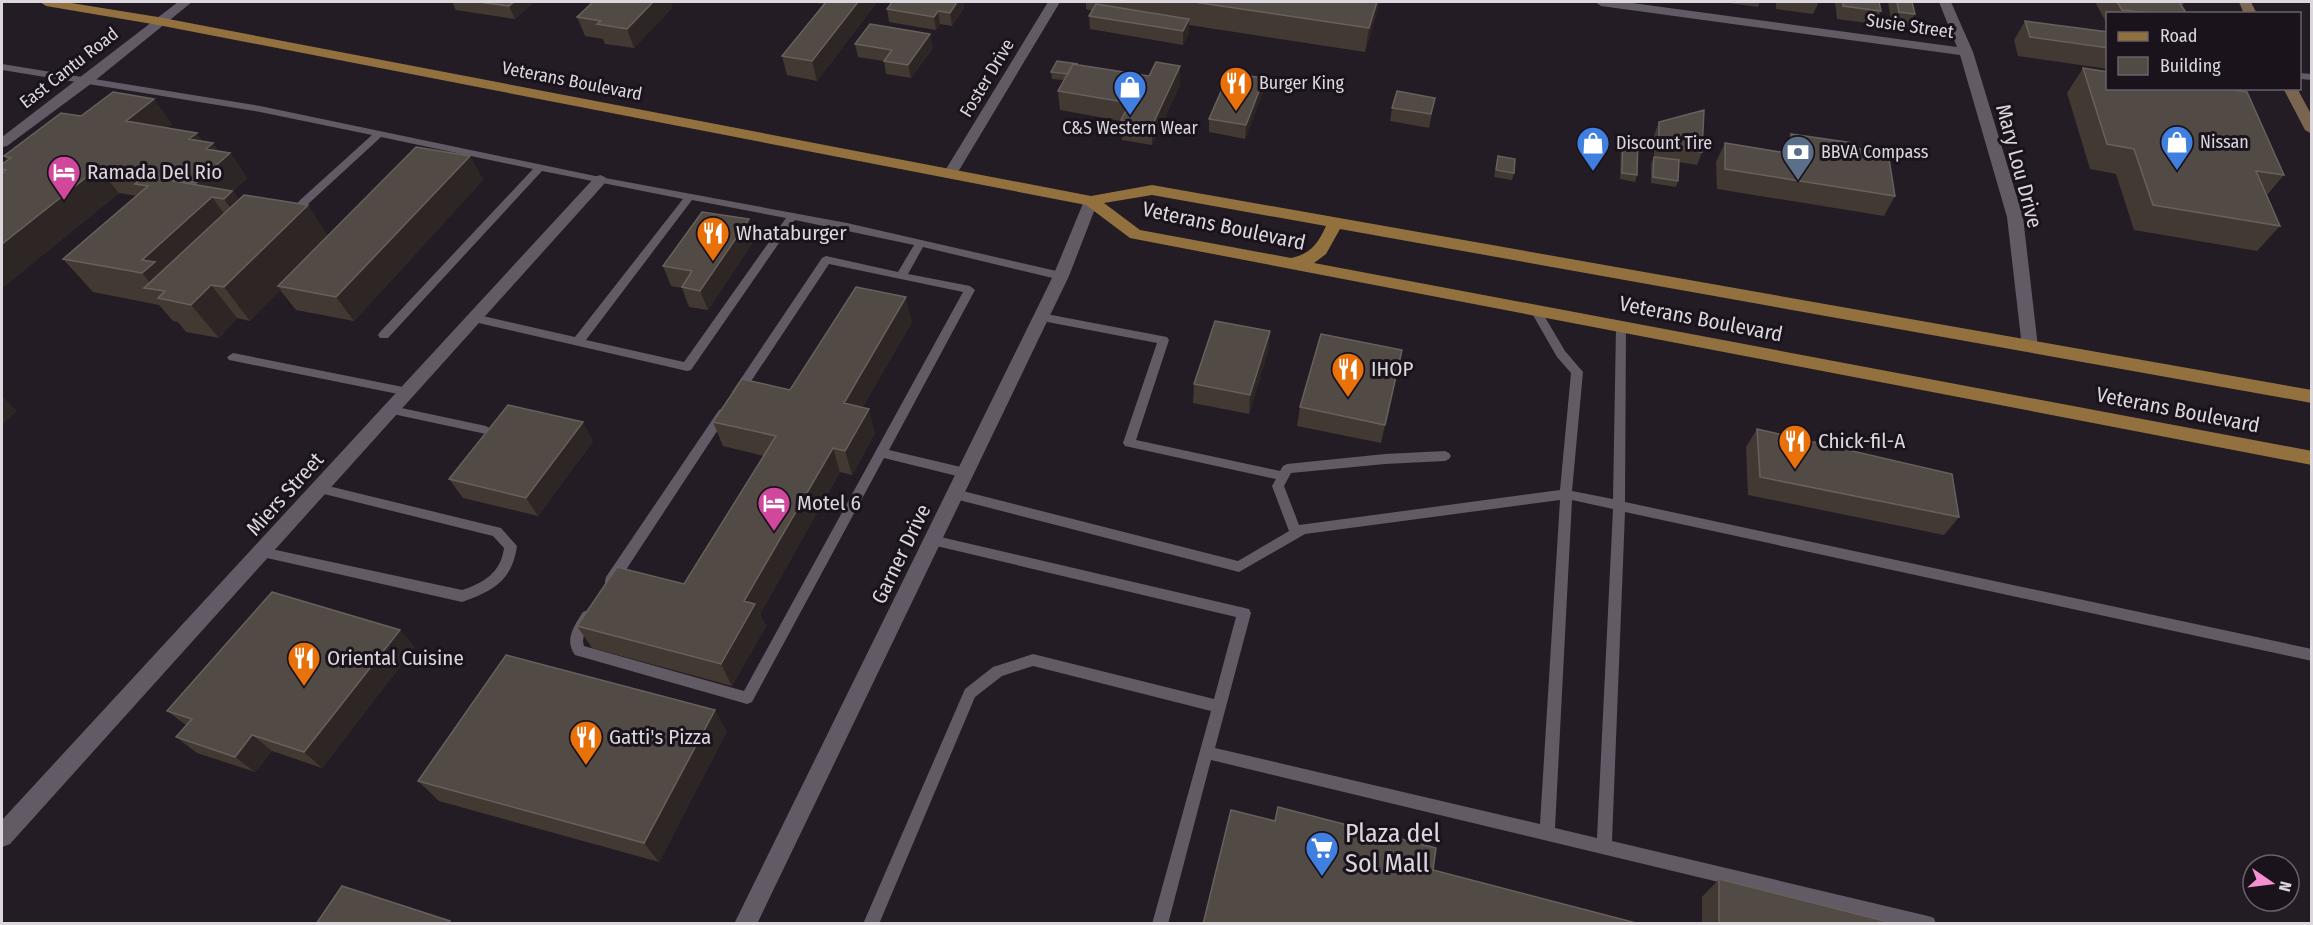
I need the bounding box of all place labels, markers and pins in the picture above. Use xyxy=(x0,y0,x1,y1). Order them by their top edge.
restaurant icon: Burger King xyxy=(1218,65,1254,112)
shop icon: C&S Western Wear xyxy=(1112,69,1148,116)
place label: Burger King xyxy=(1259,72,1344,94)
place label: C&S Western Wear xyxy=(1062,117,1198,139)
shop icon: Nissan xyxy=(2159,124,2195,171)
shop icon: Discount Tire xyxy=(1575,125,1611,172)
place label: Nissan xyxy=(2200,131,2249,153)
place label: Discount Tire xyxy=(1616,132,1712,154)
bank icon: BBVA Compass xyxy=(1780,134,1816,181)
place label: BBVA Compass xyxy=(1821,141,1929,163)
hotel icon: Ramada Del Rio xyxy=(46,154,82,201)
place label: Ramada Del Rio xyxy=(87,159,222,185)
restaurant icon: Whataburger xyxy=(695,215,731,262)
place label: Whataburger xyxy=(736,220,847,246)
restaurant icon: IHOP xyxy=(1330,351,1366,398)
place label: IHOP xyxy=(1371,356,1413,382)
restaurant icon: Chick-fil-A xyxy=(1777,423,1813,470)
place label: Chick-fil-A xyxy=(1818,428,1905,454)
hotel icon: Motel 6 xyxy=(756,485,792,532)
place label: Motel 6 xyxy=(797,490,861,516)
restaurant icon: Oriental Cuisine xyxy=(286,640,322,687)
place label: Oriental Cuisine xyxy=(327,645,464,671)
restaurant icon: Gatti's Pizza xyxy=(568,719,604,766)
place label: Gatti's Pizza xyxy=(609,724,711,750)
place label: Plaza del Sol Mall xyxy=(1345,818,1440,879)
supermarket icon: Plaza del Sol Mall xyxy=(1304,830,1340,877)

